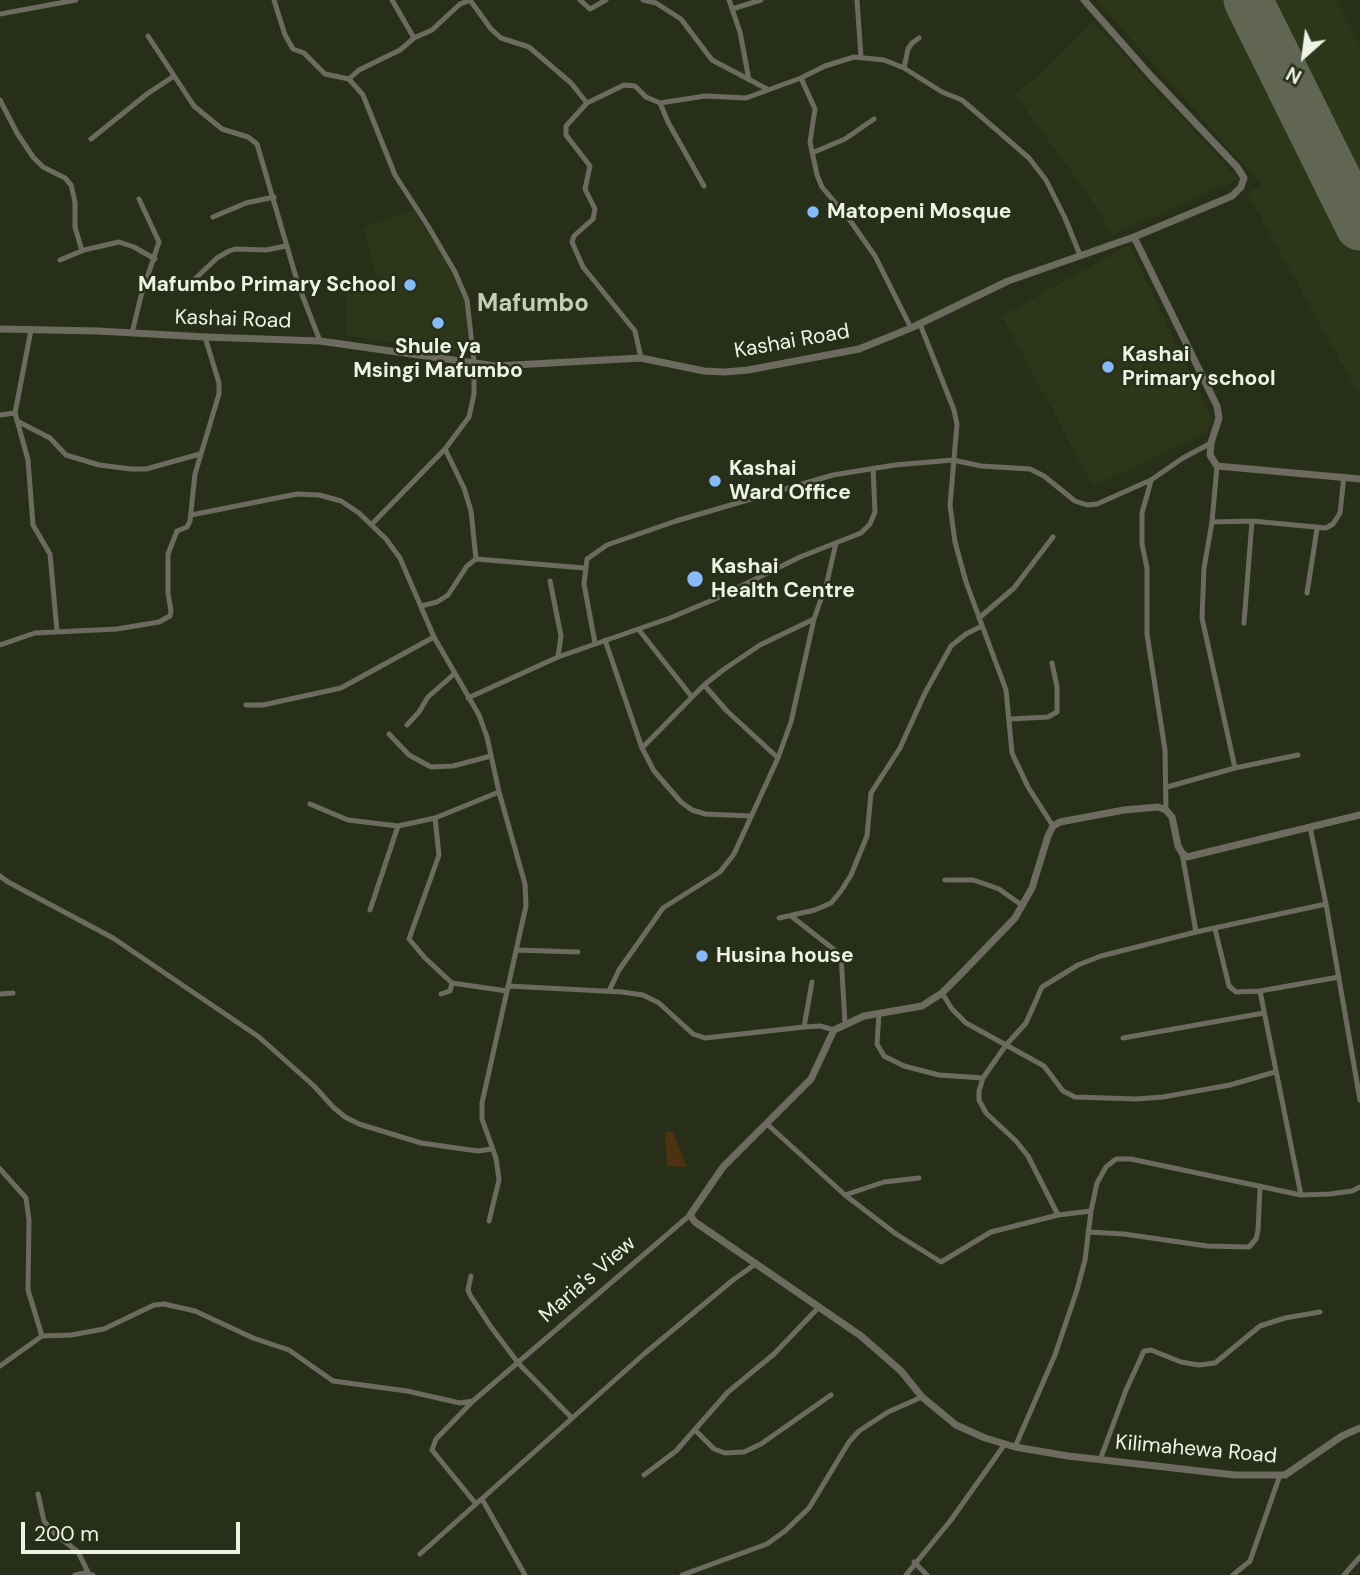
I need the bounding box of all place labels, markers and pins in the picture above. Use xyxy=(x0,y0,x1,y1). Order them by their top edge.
place label: Matopeni Mosque xyxy=(827,199,1011,225)
marker: Matopeni Mosque xyxy=(805,204,821,220)
place label: Mafumbo Primary School xyxy=(138,272,396,298)
marker: Mafumbo Primary School xyxy=(402,277,418,293)
marker: Shule ya Msingi Mafumbo xyxy=(430,315,446,331)
place label: Shule ya Msingi Mafumbo xyxy=(353,334,523,384)
place label: Kashai Primary school xyxy=(1122,342,1276,392)
marker: Kashai Primary school xyxy=(1100,359,1116,375)
place label: Kashai Ward Office xyxy=(729,456,851,506)
marker: Kashai Ward Office xyxy=(707,473,723,489)
place label: Kashai Health Centre xyxy=(711,554,855,604)
marker: Kashai Health Centre xyxy=(685,569,705,589)
place label: Husina house xyxy=(716,943,854,969)
marker: Husina house xyxy=(694,948,710,964)

